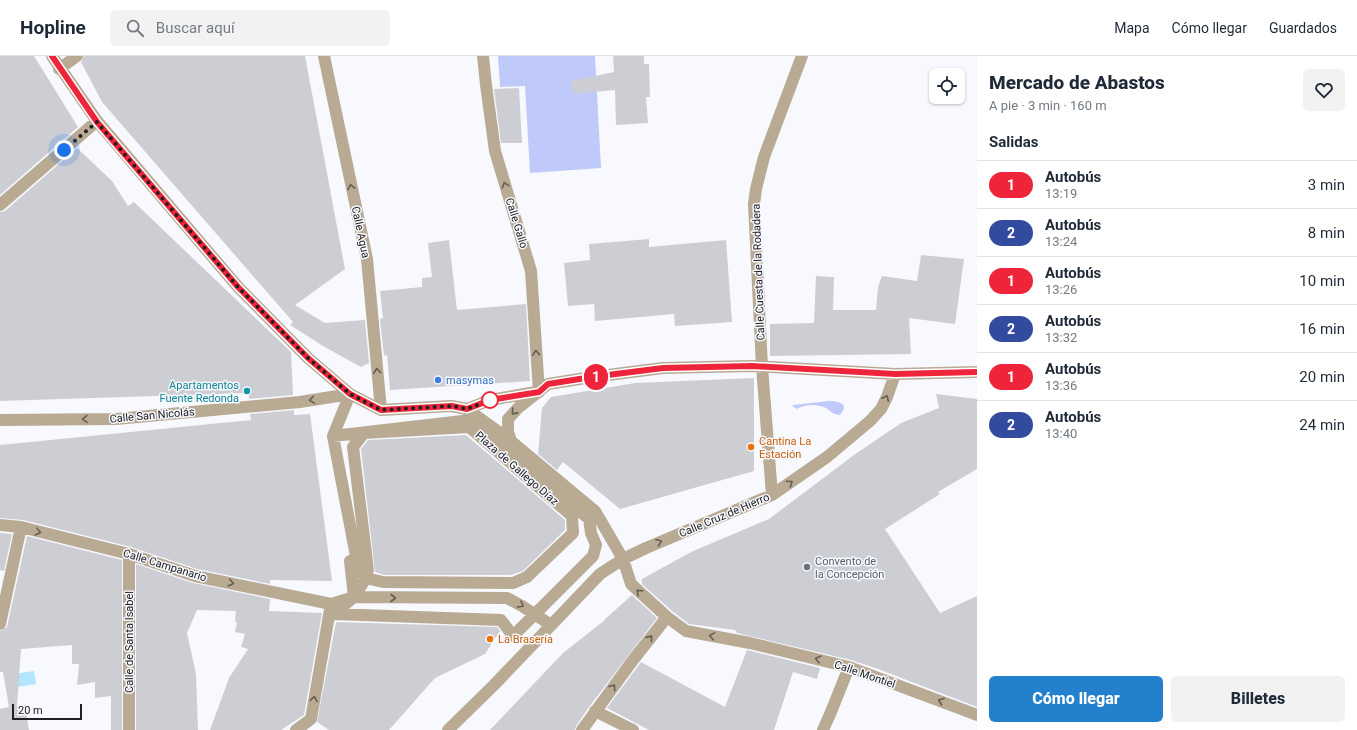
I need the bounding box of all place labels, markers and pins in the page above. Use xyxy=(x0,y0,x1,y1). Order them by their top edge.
place label: masymas xyxy=(446,374,494,387)
marker: masymas xyxy=(433,375,443,385)
place label: Apartamentos Fuente Redonda xyxy=(160,379,239,405)
marker: Apartamentos Fuente Redonda xyxy=(242,386,252,396)
unlabelled marker xyxy=(481,391,499,409)
place label: Cantina La Estación xyxy=(759,435,811,461)
marker: Cantina La Estación xyxy=(746,442,756,452)
place label: Convento de la Concepción xyxy=(815,555,884,581)
marker: Convento de la Concepción xyxy=(802,562,812,572)
place label: La Brasería xyxy=(498,633,553,646)
marker: La Brasería xyxy=(485,634,495,644)

